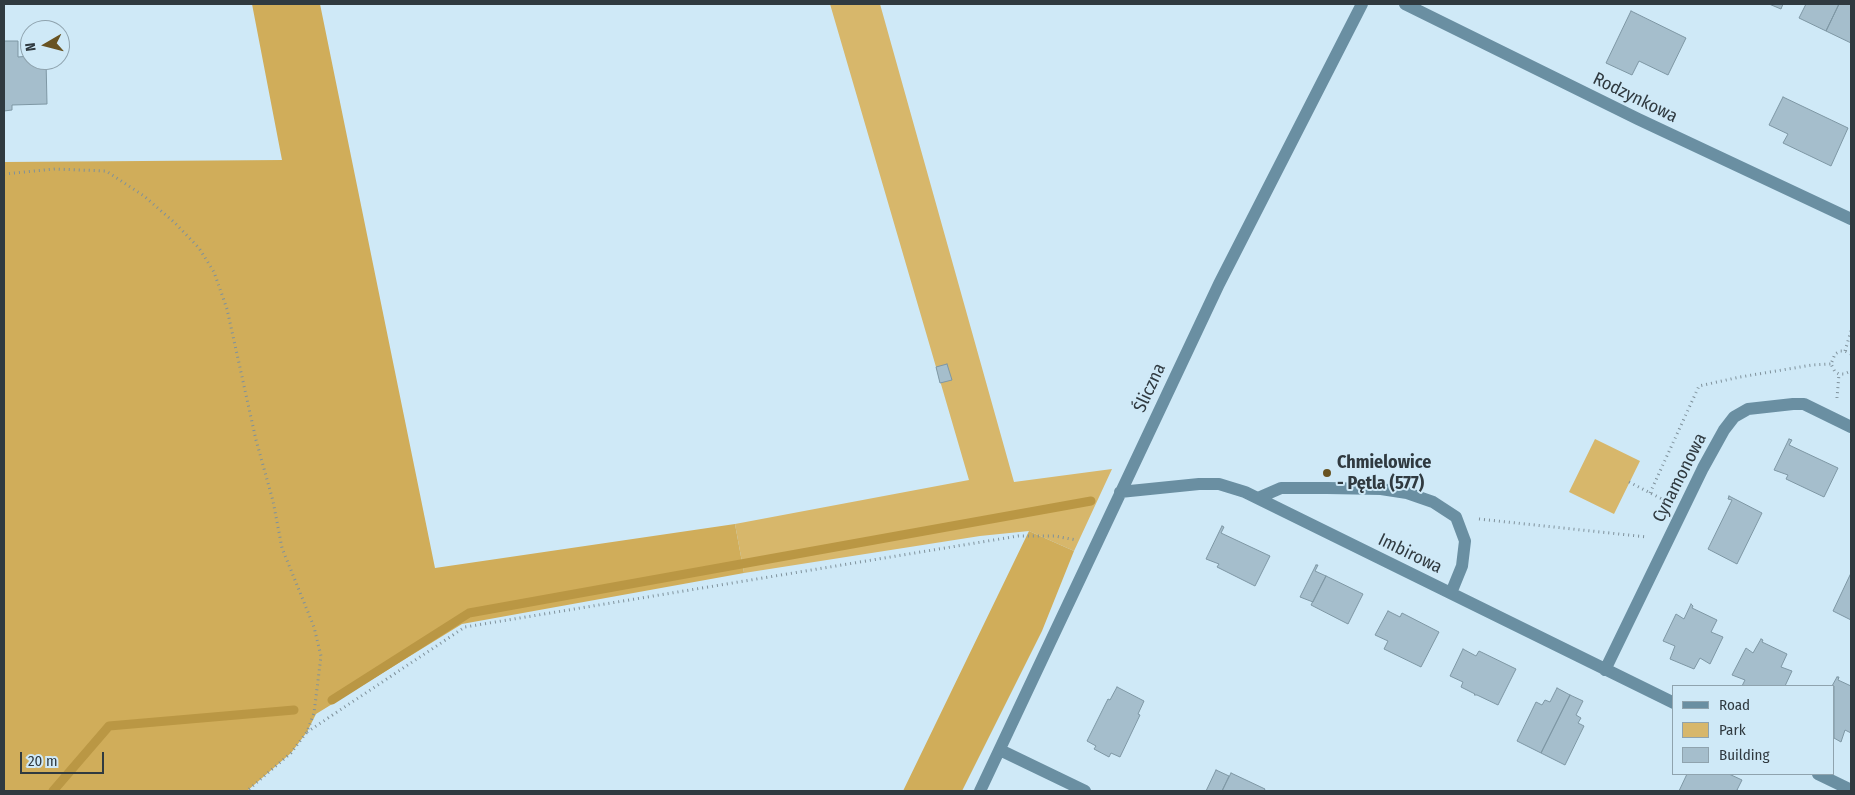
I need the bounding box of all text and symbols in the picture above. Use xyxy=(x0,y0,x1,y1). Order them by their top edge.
north arrow xyxy=(20,20,70,70)
text: N xyxy=(22,42,40,52)
street label: Rodzynkowa xyxy=(1589,68,1681,128)
street label: Śliczna xyxy=(1129,360,1171,416)
street label: Cynamonowa xyxy=(1648,430,1712,526)
place label: Chmielowice - Pętla (577) xyxy=(1337,452,1431,494)
marker: Chmielowice - Pętla (577) xyxy=(1321,467,1333,479)
street label: Imbirowa xyxy=(1375,529,1445,579)
legend xyxy=(1672,685,1835,775)
text: Road xyxy=(1719,696,1750,714)
text: Park xyxy=(1719,721,1746,739)
scale bar xyxy=(22,742,106,774)
text: Building xyxy=(1719,746,1770,764)
text: 20 m xyxy=(28,752,58,770)

